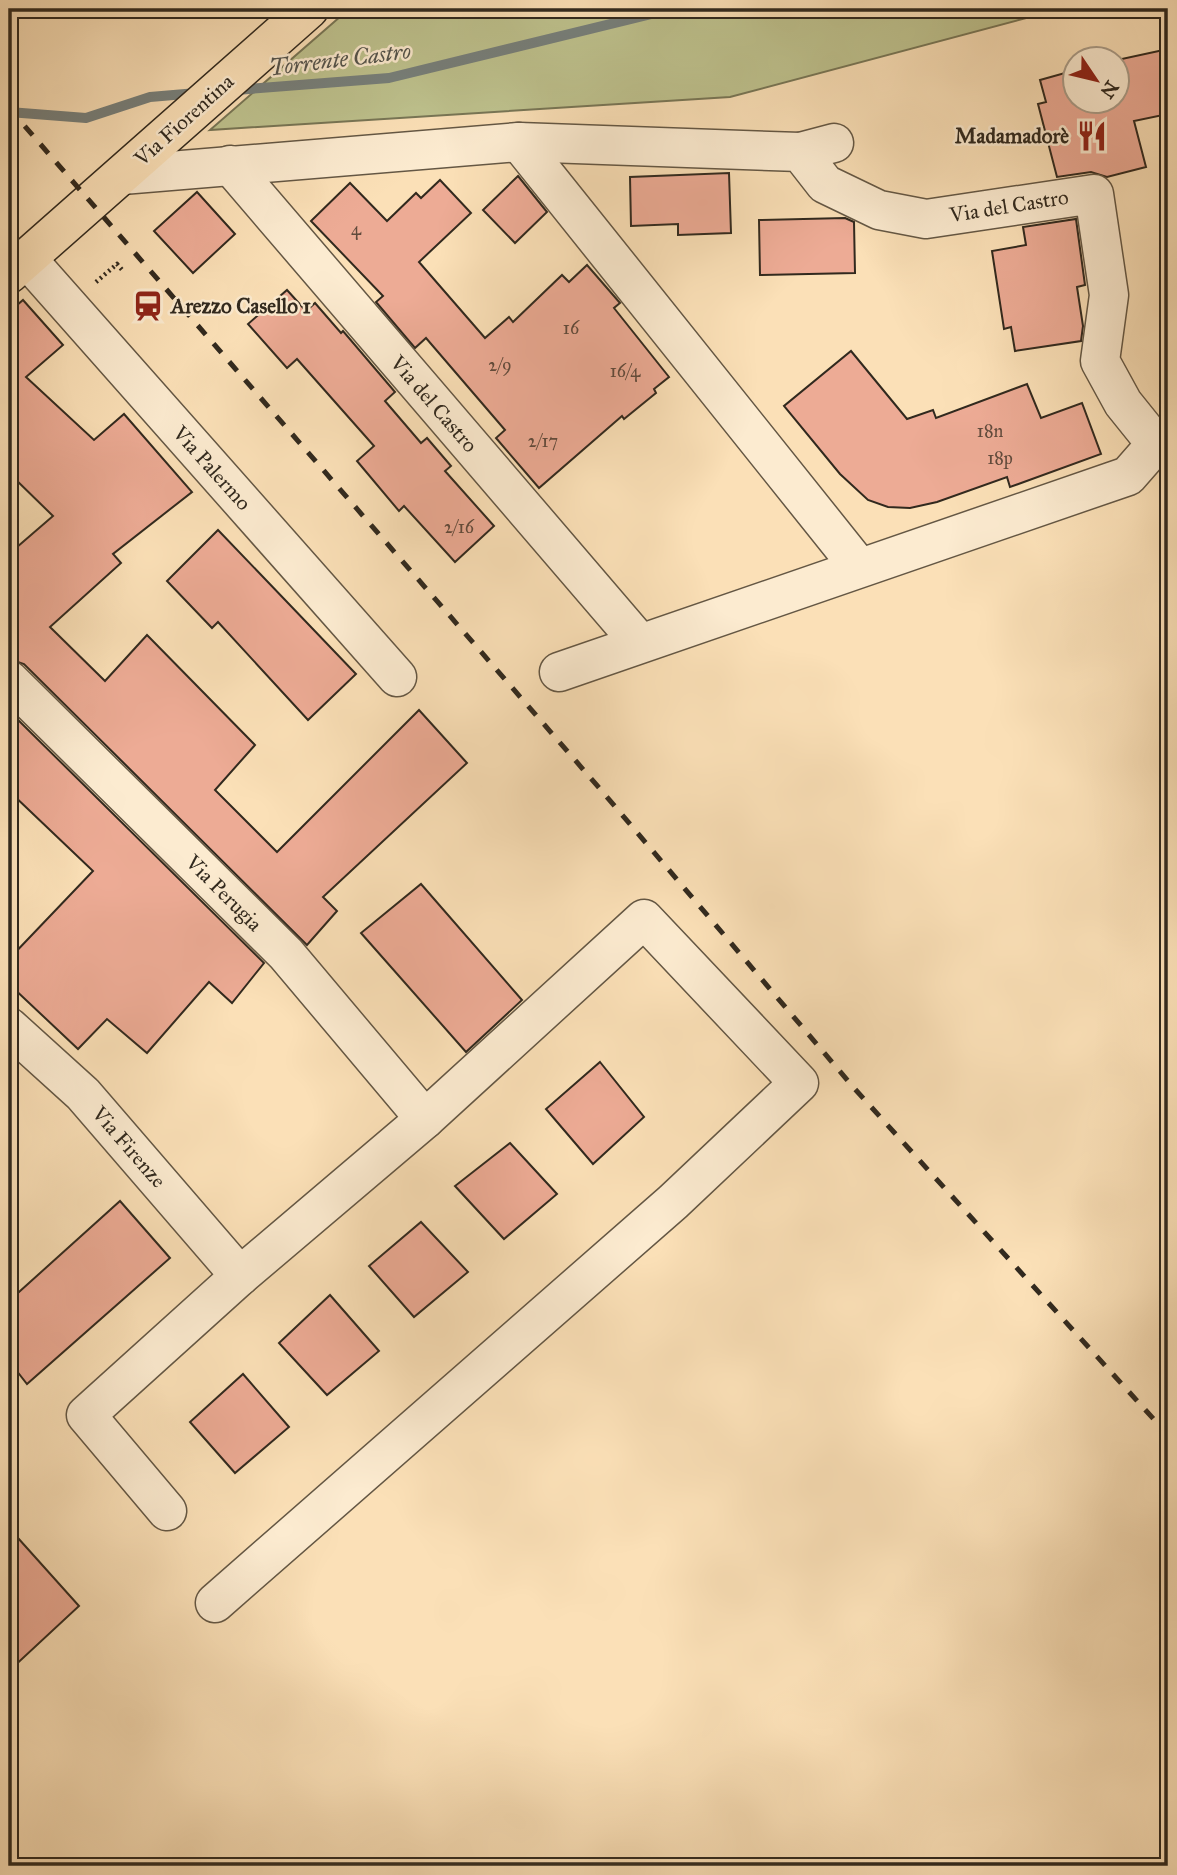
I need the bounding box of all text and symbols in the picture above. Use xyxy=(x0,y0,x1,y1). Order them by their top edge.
water label: Torrente Castro xyxy=(268,36,413,82)
north arrow xyxy=(1062,46,1132,116)
street label: Via Fiorentina xyxy=(128,68,239,172)
text: N xyxy=(1095,76,1124,103)
restaurant icon: Madamadorè xyxy=(1075,119,1109,153)
place label: Madamadorè xyxy=(955,123,1069,149)
street label: Via del Castro xyxy=(947,184,1071,228)
house number: 4 xyxy=(351,218,362,240)
station icon: Arezzo Casello 1 xyxy=(131,289,165,323)
place label: Arezzo Casello 1 xyxy=(169,293,311,319)
house number: 16 xyxy=(563,317,580,339)
street label: Via del Castro xyxy=(384,349,483,458)
house number: 2/9 xyxy=(488,354,512,376)
house number: 16/4 xyxy=(610,360,641,382)
street label: Via Palermo xyxy=(167,420,257,516)
house number: 18n xyxy=(977,420,1003,442)
house number: 2/17 xyxy=(528,430,558,452)
house number: 18p xyxy=(987,447,1013,469)
house number: 2/16 xyxy=(444,516,475,538)
street label: Via Perugia xyxy=(180,849,268,937)
street label: Via Firenze xyxy=(86,1100,172,1193)

